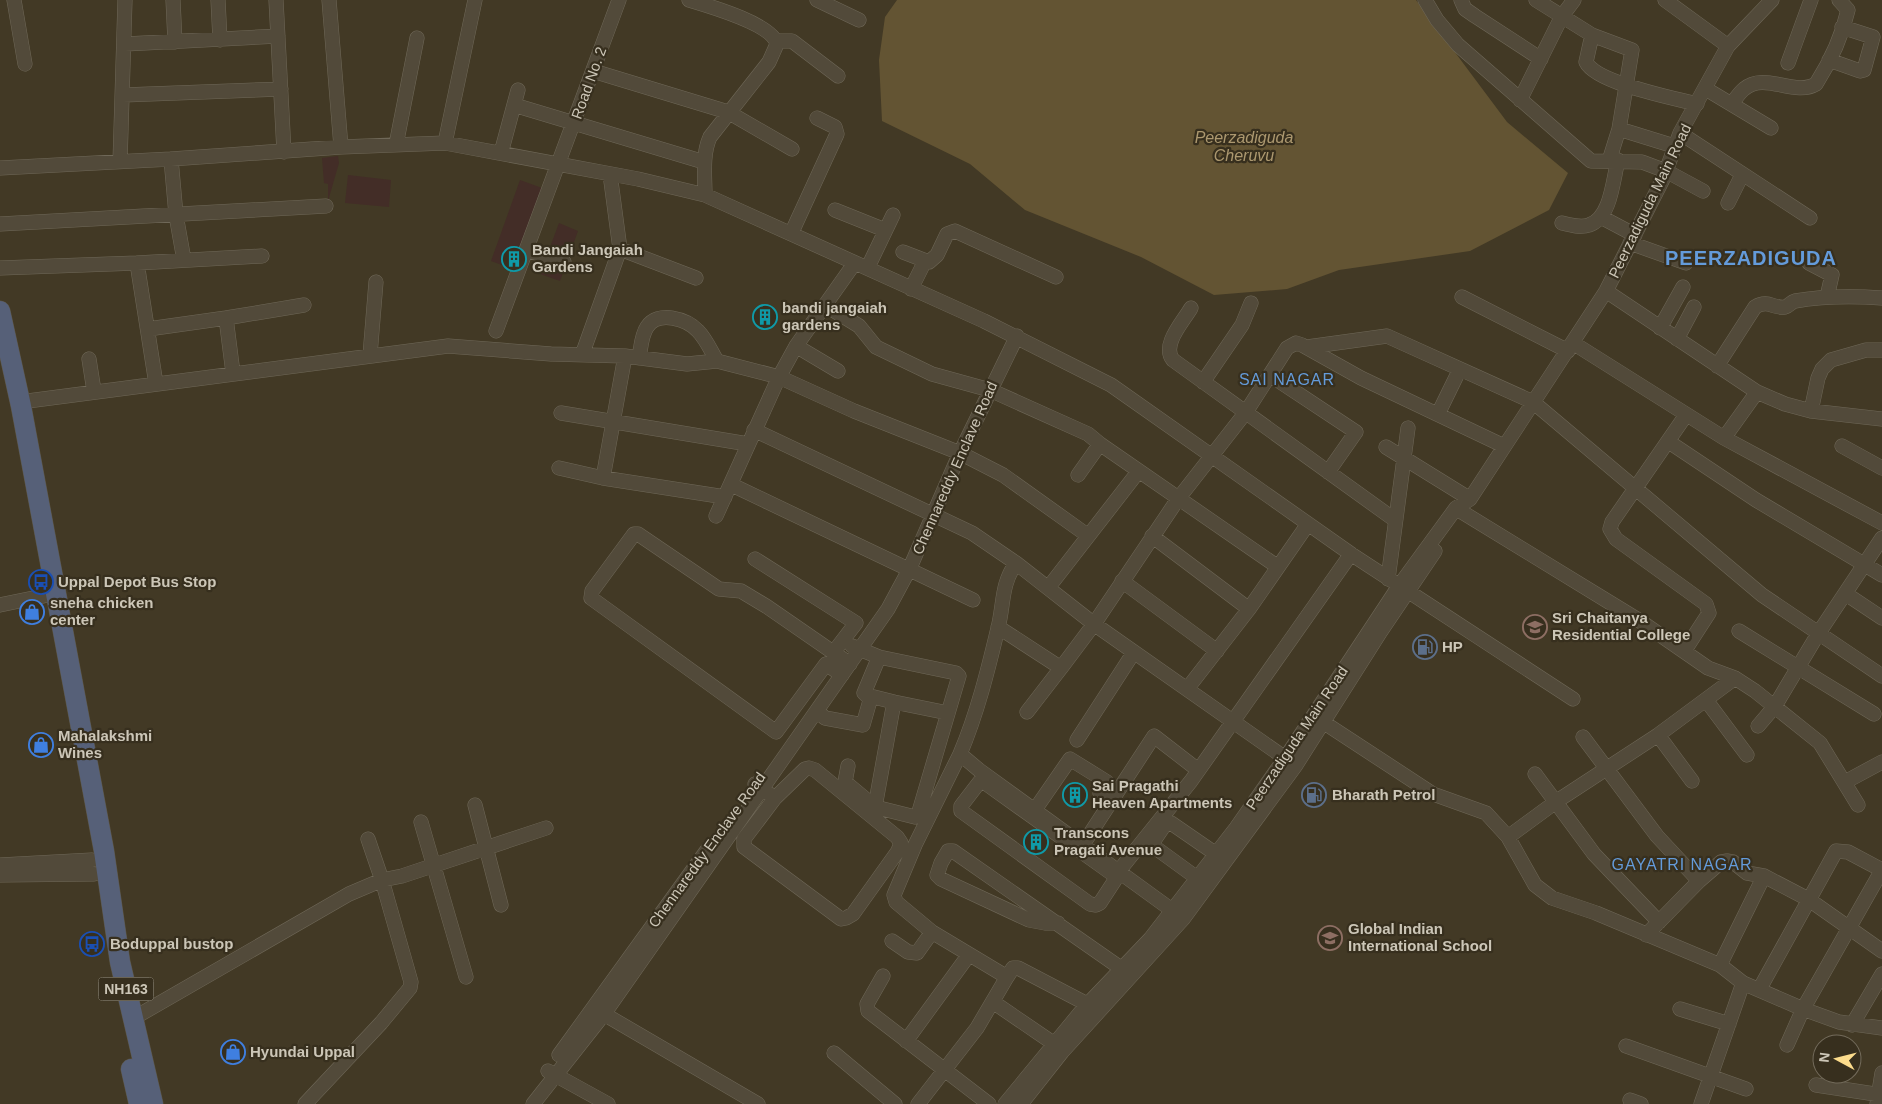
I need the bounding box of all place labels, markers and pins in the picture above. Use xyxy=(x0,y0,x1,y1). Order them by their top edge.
place label: Bandi Jangaiah Gardens xyxy=(532,241,643,275)
building icon: Bandi Jangaiah Gardens xyxy=(501,246,527,272)
place label: bandi jangaiah gardens xyxy=(782,299,887,333)
building icon: bandi jangaiah gardens xyxy=(752,304,778,330)
bus stop icon: Uppal Depot Bus Stop xyxy=(28,569,54,595)
place label: Uppal Depot Bus Stop xyxy=(58,573,216,590)
place label: sneha chicken center xyxy=(50,594,153,628)
shop icon: sneha chicken center xyxy=(19,599,45,625)
place label: Sri Chaitanya Residential College xyxy=(1552,609,1690,643)
school or university icon: Sri Chaitanya Residential College xyxy=(1522,614,1548,640)
fuel station icon: HP xyxy=(1412,634,1438,660)
place label: HP xyxy=(1442,638,1463,655)
place label: Mahalakshmi Wines xyxy=(58,727,152,761)
shop icon: Mahalakshmi Wines xyxy=(28,732,54,758)
place label: Sai Pragathi Heaven Apartments xyxy=(1092,777,1232,811)
building icon: Sai Pragathi Heaven Apartments xyxy=(1062,782,1088,808)
fuel station icon: Bharath Petrol xyxy=(1301,782,1327,808)
place label: Bharath Petrol xyxy=(1332,786,1435,803)
place label: Transcons Pragati Avenue xyxy=(1054,824,1162,858)
building icon: Transcons Pragati Avenue xyxy=(1023,829,1049,855)
place label: Global Indian International School xyxy=(1348,920,1492,954)
school or university icon: Global Indian International School xyxy=(1317,925,1343,951)
bus stop icon: Boduppal bustop xyxy=(79,931,105,957)
place label: Boduppal bustop xyxy=(110,935,233,952)
shop icon: Hyundai Uppal xyxy=(220,1039,246,1065)
place label: Hyundai Uppal xyxy=(250,1043,355,1060)

